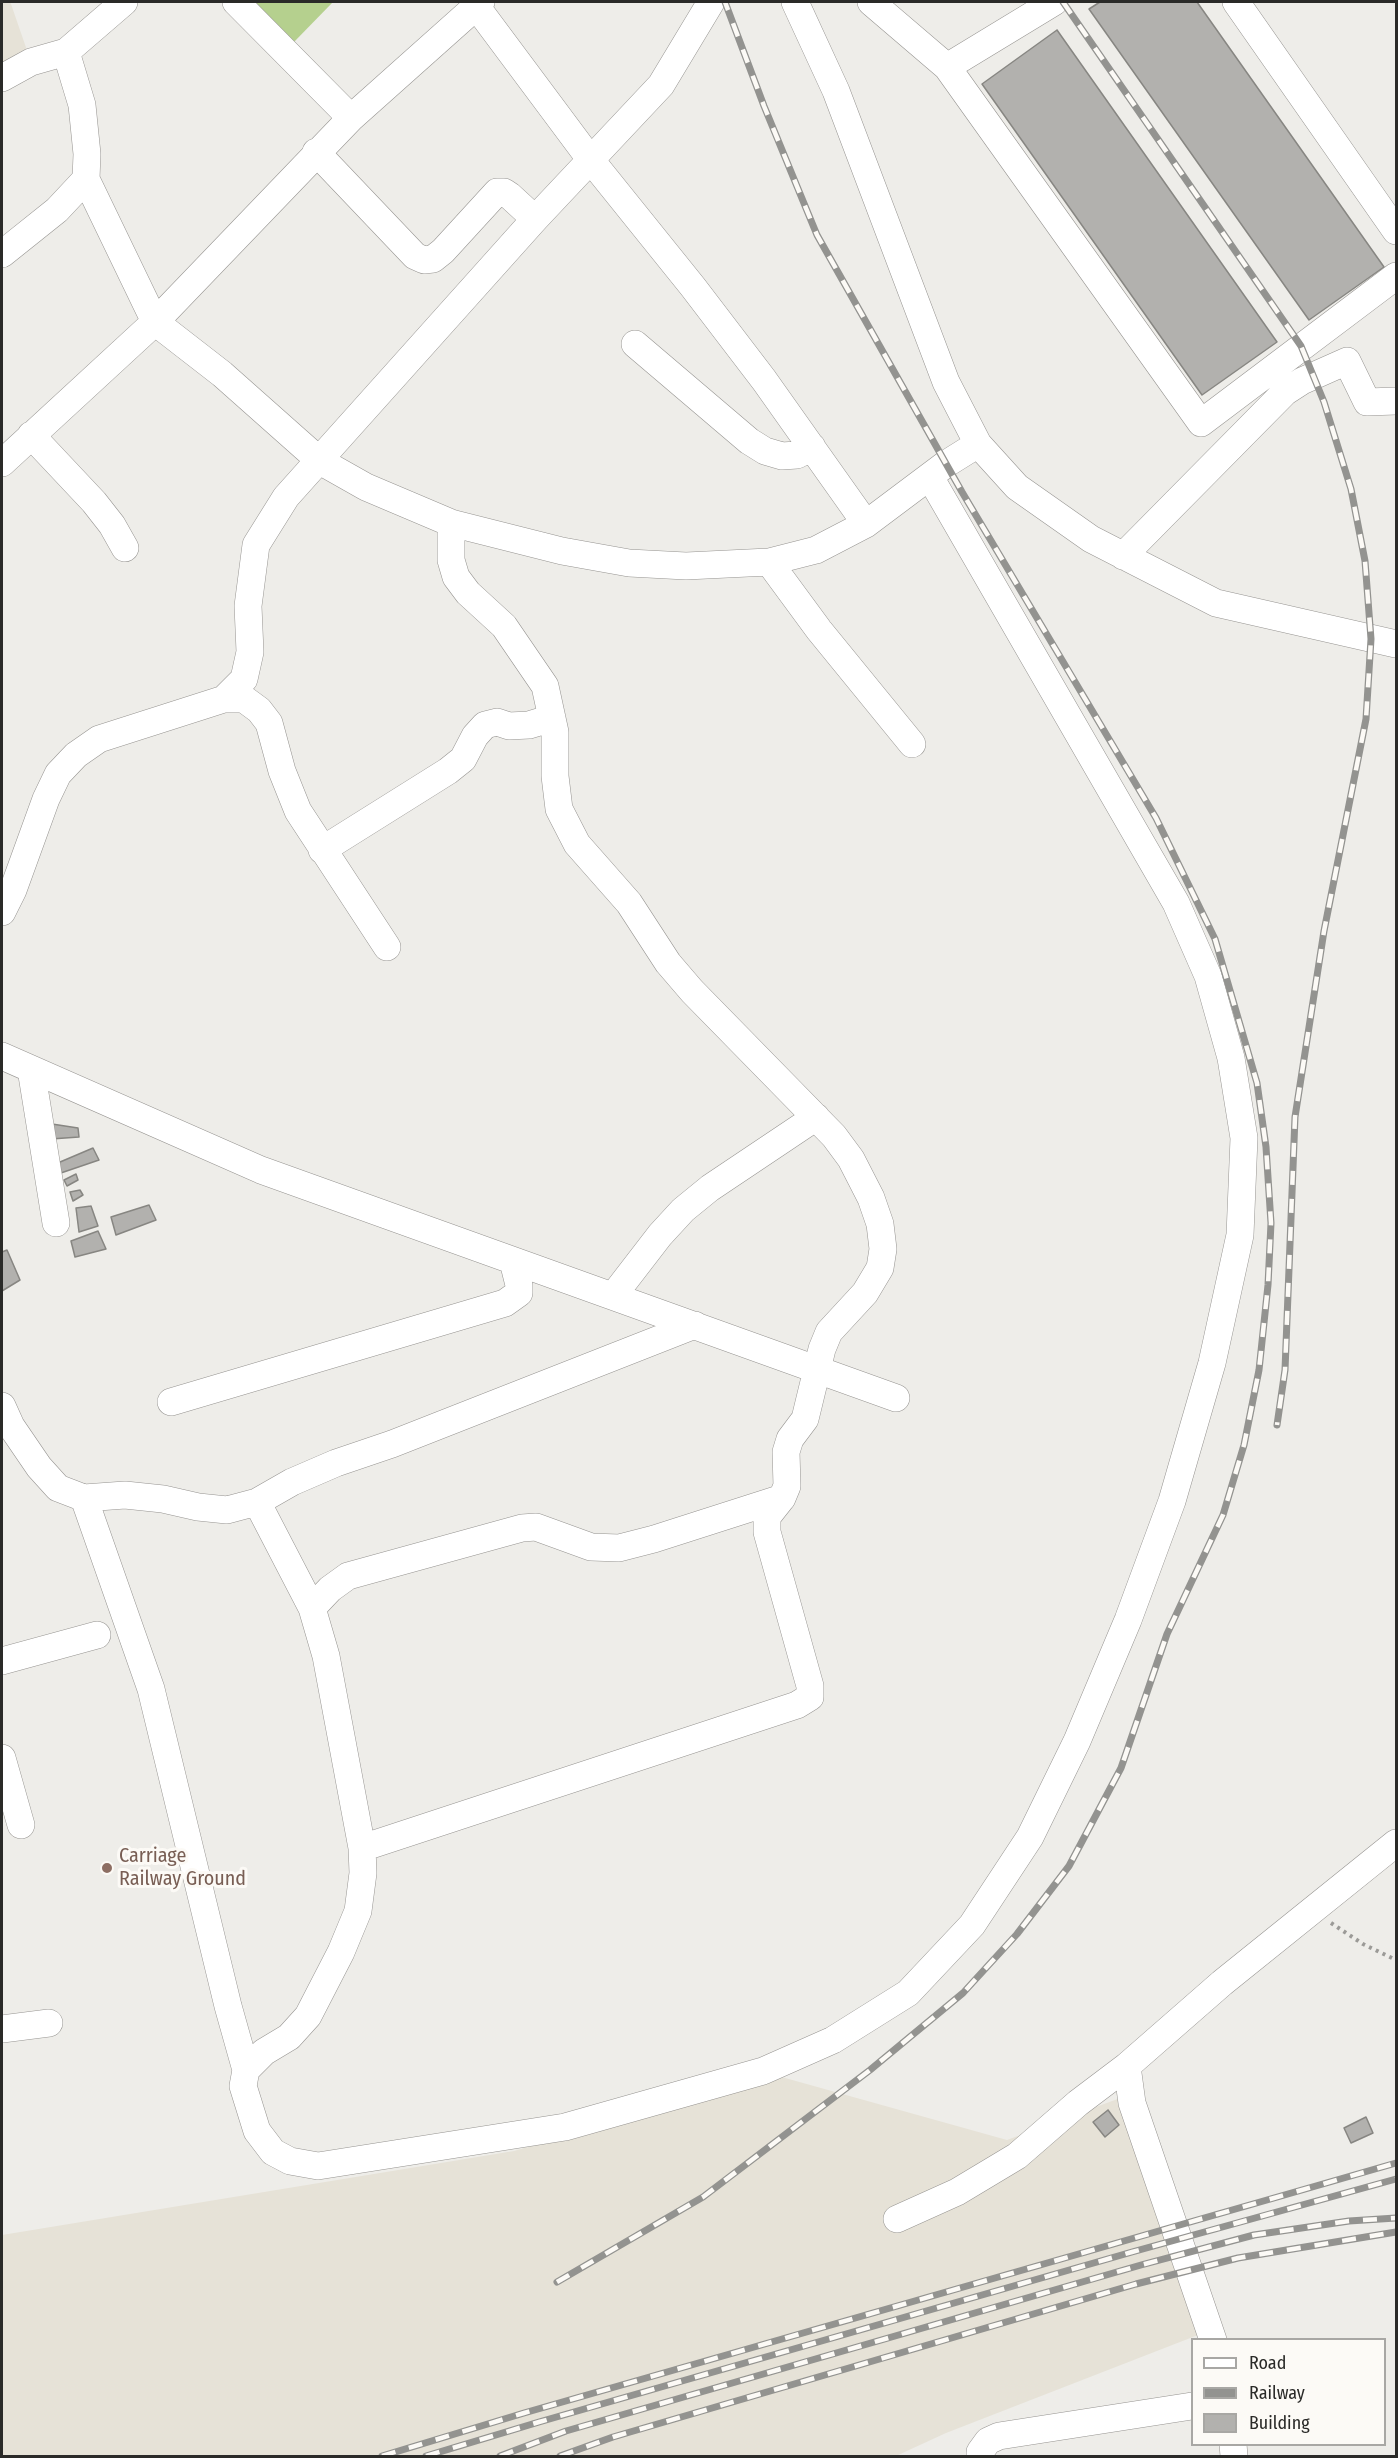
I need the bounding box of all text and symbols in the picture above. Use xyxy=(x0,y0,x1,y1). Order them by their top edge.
place label: Carriage Railway Ground xyxy=(119,1844,246,1891)
marker: Carriage Railway Ground xyxy=(100,1861,114,1875)
legend xyxy=(1191,2338,1386,2446)
text: Road xyxy=(1249,2352,1286,2374)
text: Railway xyxy=(1249,2382,1305,2404)
text: Building xyxy=(1249,2412,1310,2434)

